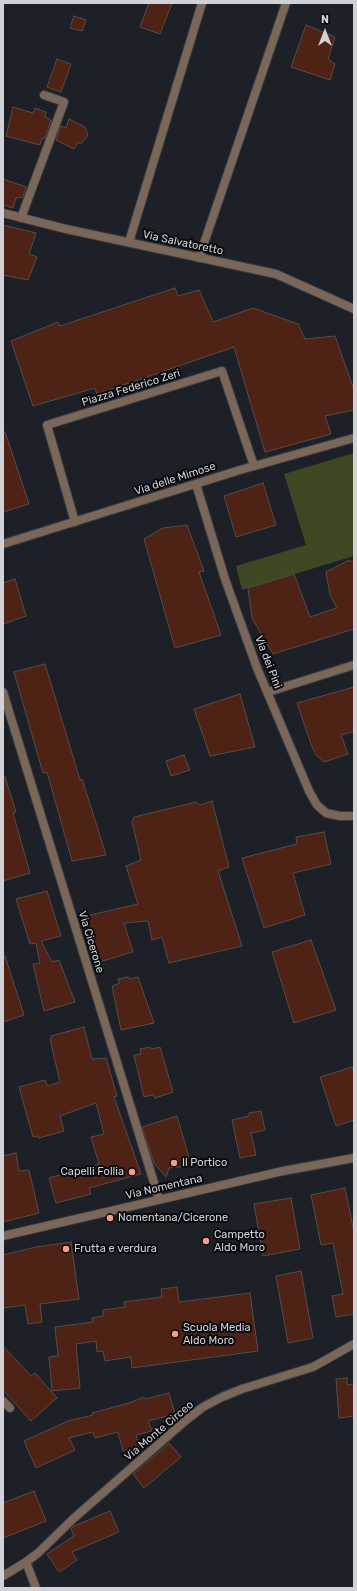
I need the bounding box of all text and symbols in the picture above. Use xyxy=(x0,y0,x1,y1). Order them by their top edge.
north arrow xyxy=(305,12,345,52)
text: N xyxy=(321,13,329,26)
street label: Via Salvatoretto xyxy=(142,228,224,258)
street label: Piazza Federico Zeri xyxy=(80,367,182,409)
street label: Via delle Mimose xyxy=(133,460,217,498)
street label: Via dei Pini xyxy=(252,634,284,690)
street label: Via Cicerone xyxy=(75,909,107,975)
place label: Il Portico xyxy=(182,1156,227,1170)
marker: Il Portico xyxy=(169,1158,179,1168)
place label: Capelli Follia xyxy=(60,1165,124,1179)
marker: Capelli Follia xyxy=(127,1167,137,1177)
street label: Via Nomentana xyxy=(124,1172,204,1202)
place label: Nomentana/Cicerone xyxy=(118,1211,228,1225)
marker: Nomentana/Cicerone xyxy=(105,1213,115,1223)
place label: Campetto Aldo Moro xyxy=(214,1228,265,1254)
marker: Campetto Aldo Moro xyxy=(201,1236,211,1246)
place label: Frutta e verdura xyxy=(74,1242,157,1256)
marker: Frutta e verdura xyxy=(61,1244,71,1254)
place label: Scuola Media Aldo Moro xyxy=(183,1321,250,1347)
marker: Scuola Media Aldo Moro xyxy=(170,1329,180,1339)
street label: Via Monte Circeo xyxy=(122,1398,196,1464)

